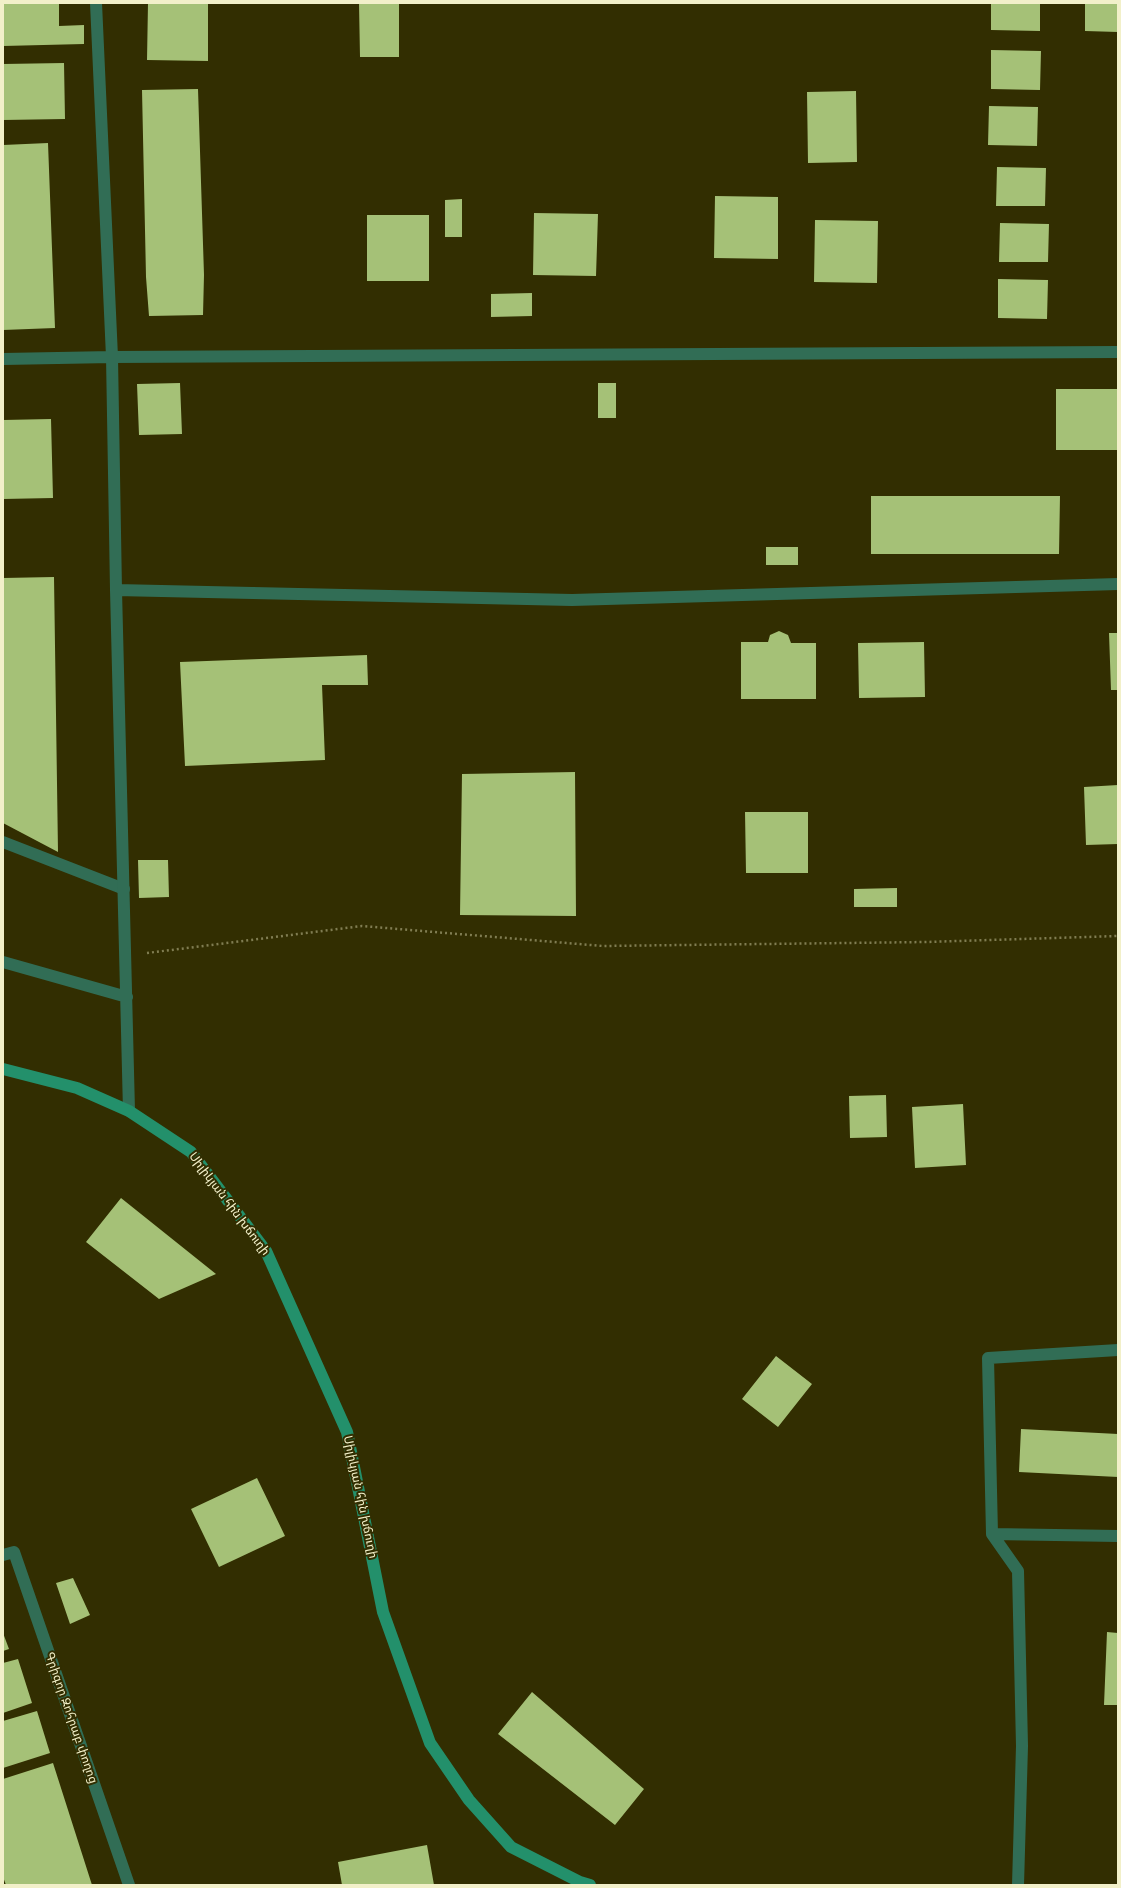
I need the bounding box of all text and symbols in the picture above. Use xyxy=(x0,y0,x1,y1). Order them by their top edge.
street label: Սիլիկյան հին խճուղի xyxy=(186,1150,272,1258)
street label: Սիլիկյան հին խճուղի xyxy=(340,1434,380,1560)
street label: Գրիգոր Զոհրաբ փողոց xyxy=(42,1650,100,1786)

